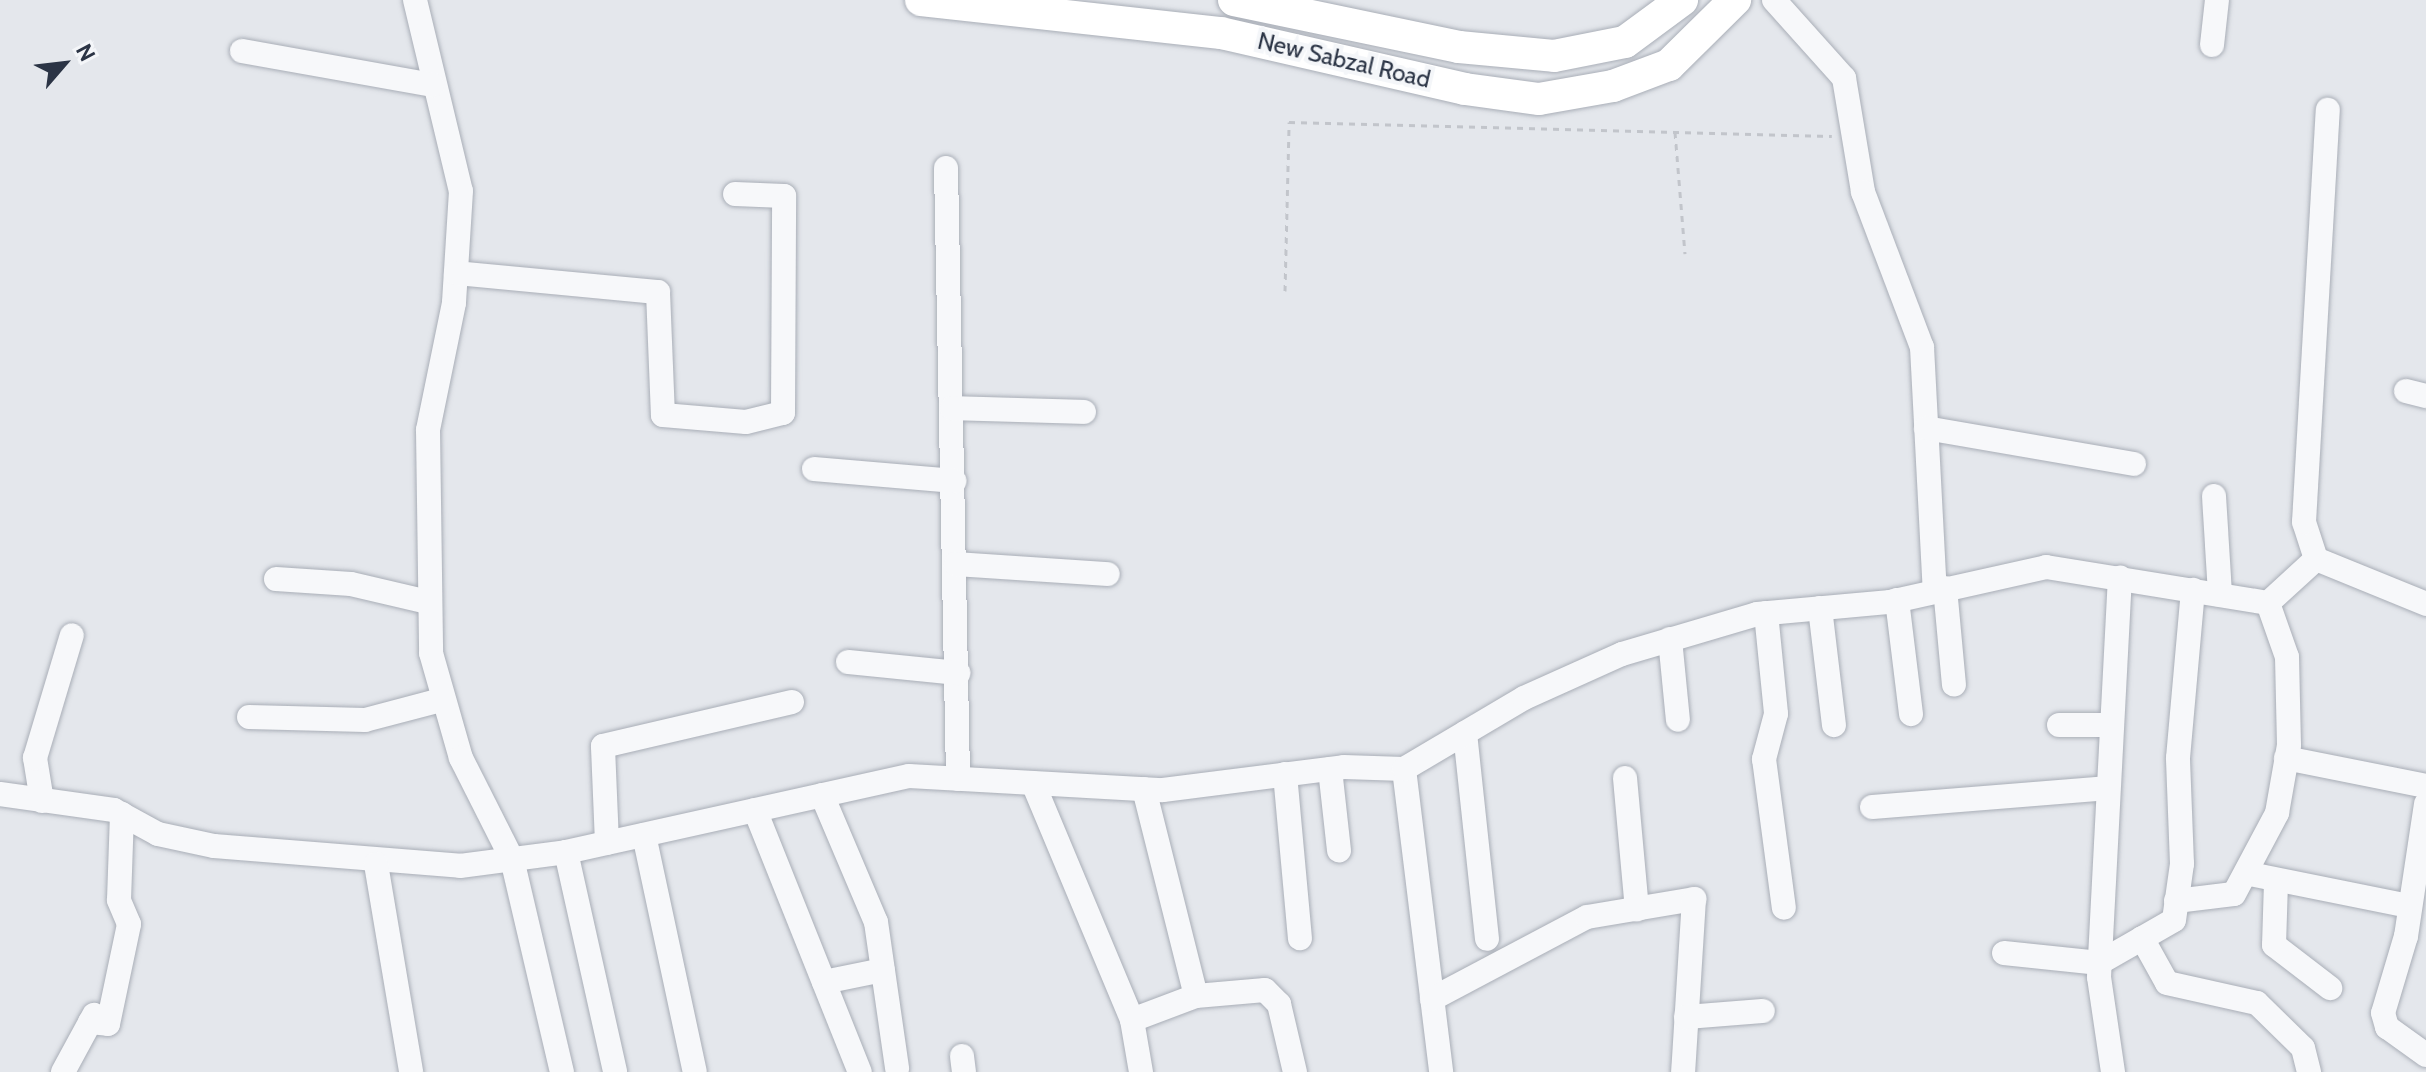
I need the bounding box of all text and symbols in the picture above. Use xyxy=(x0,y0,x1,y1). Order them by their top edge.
north arrow xyxy=(24,24,104,104)
street label: New Sabzal Road xyxy=(1255,26,1433,94)
text: N xyxy=(70,39,101,66)

